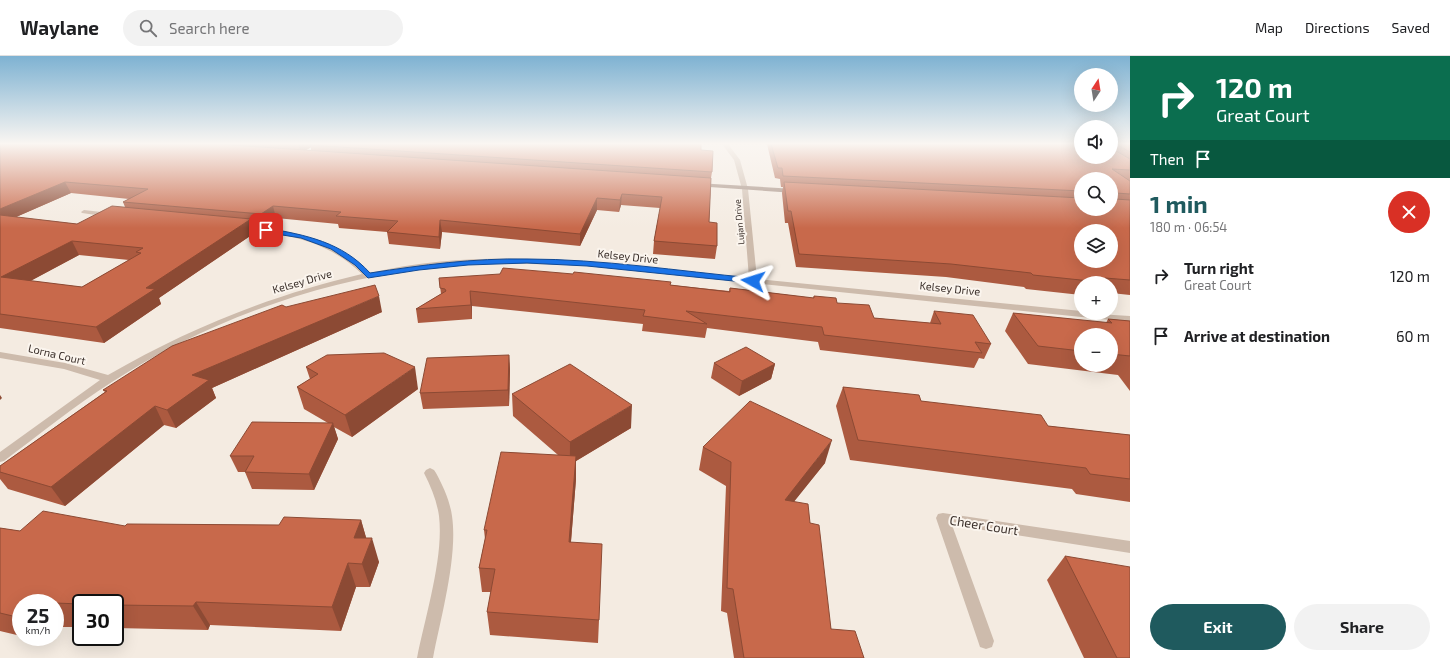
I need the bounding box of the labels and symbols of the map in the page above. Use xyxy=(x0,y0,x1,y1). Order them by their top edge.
north arrow xyxy=(1074,68,1118,112)
street label: Lujan Drive xyxy=(732,199,746,245)
pin xyxy=(249,213,283,247)
street label: Kelsey Drive xyxy=(597,246,659,266)
position arrow xyxy=(732,260,774,302)
street label: Kelsey Drive xyxy=(271,266,333,296)
street label: Kelsey Drive xyxy=(919,278,981,298)
street label: Lorna Court xyxy=(27,341,87,367)
street label: Cheer Court xyxy=(949,512,1019,538)
speed limit sign: 30 xyxy=(72,594,124,646)

